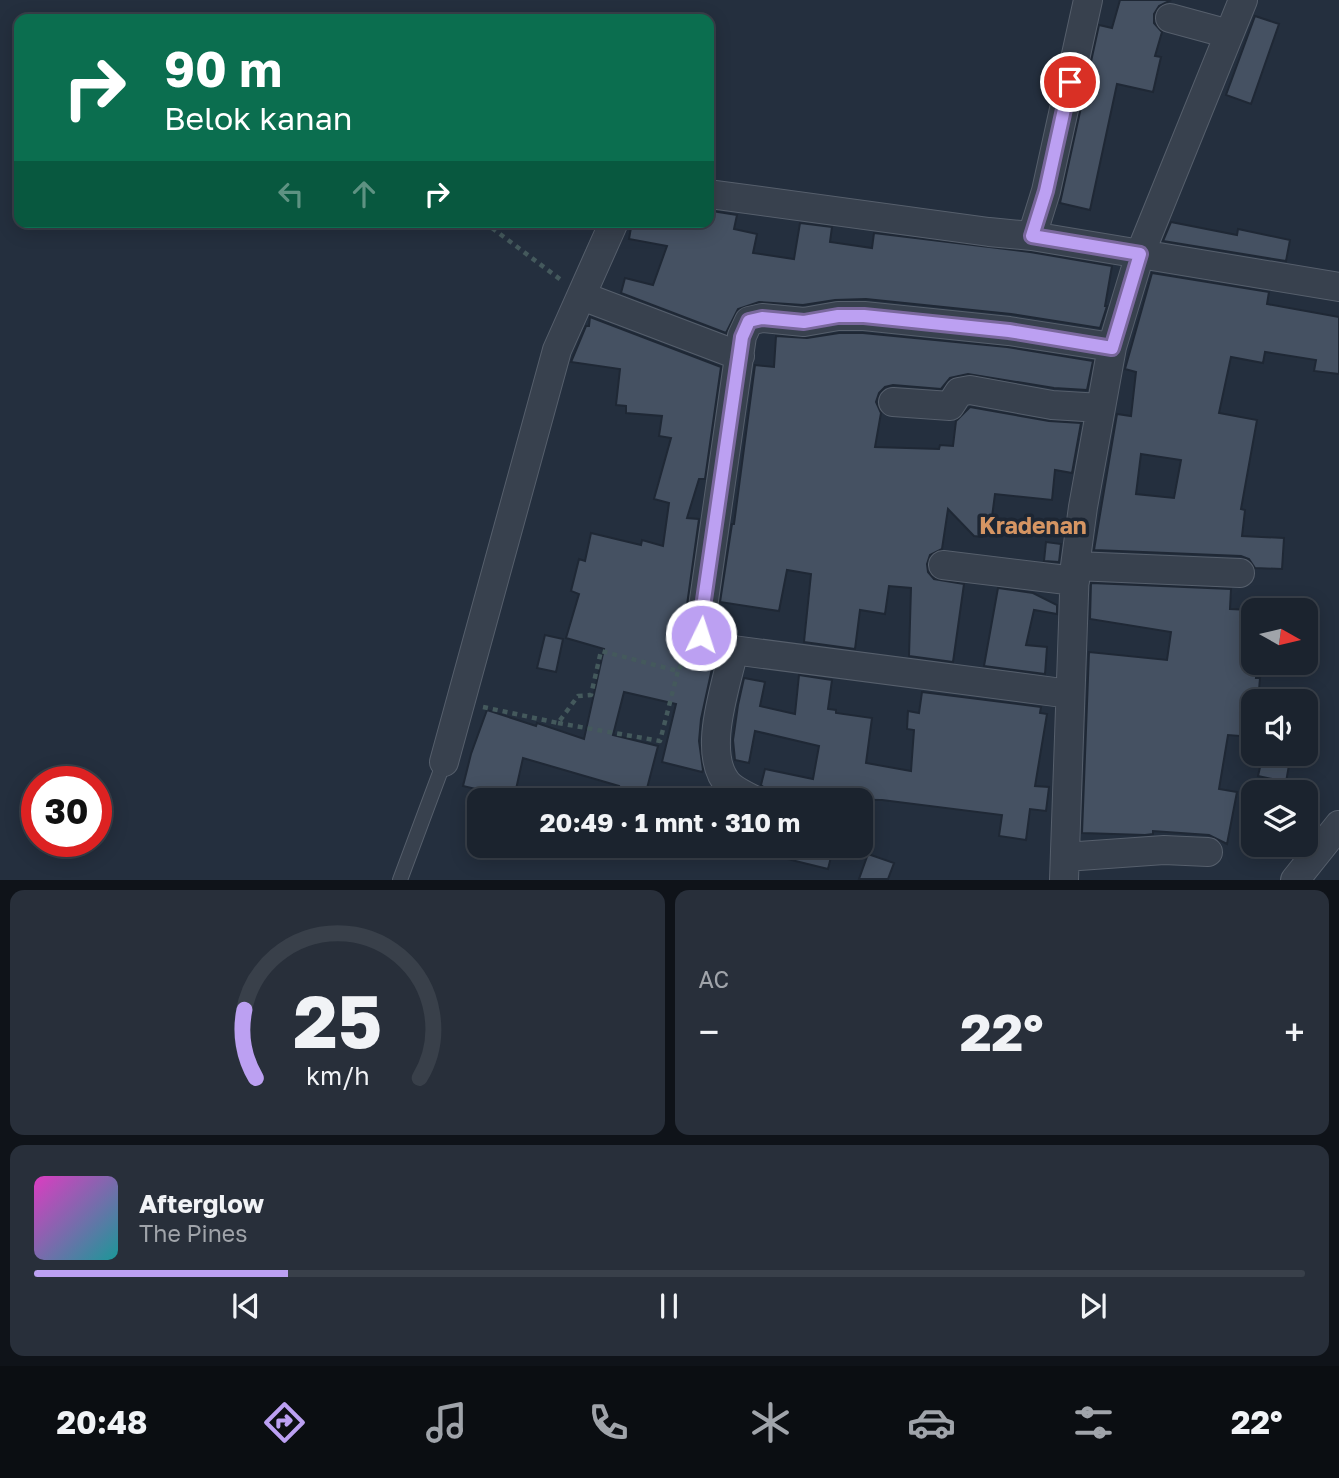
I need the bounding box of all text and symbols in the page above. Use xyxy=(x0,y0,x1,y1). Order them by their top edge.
text: 90 m xyxy=(164,39,282,98)
icon: right xyxy=(49,42,140,133)
pin xyxy=(1040,52,1100,112)
icon: arrive xyxy=(1051,63,1089,101)
text: Belok kanan xyxy=(164,99,352,137)
icon: left xyxy=(272,175,310,213)
icon: ahead xyxy=(345,175,383,213)
icon: right xyxy=(418,175,456,213)
district label: Kradenan xyxy=(979,511,1087,539)
position arrow xyxy=(664,598,738,672)
north arrow xyxy=(1241,598,1318,676)
map controls xyxy=(1241,598,1318,857)
button: sound xyxy=(1241,689,1318,766)
speed limit sign: 30 xyxy=(21,766,112,857)
button: layers xyxy=(1241,780,1318,857)
text: 20:49 · 1 mnt · 310 m xyxy=(540,807,800,838)
text: AC xyxy=(699,965,729,993)
text: 25 xyxy=(293,978,382,1065)
text: 22° xyxy=(960,1000,1044,1062)
text: − xyxy=(699,1009,719,1054)
text: + xyxy=(1284,1009,1305,1054)
text: km/h xyxy=(305,1060,369,1091)
text: Afterglow xyxy=(139,1188,264,1219)
text: The Pines xyxy=(139,1219,247,1247)
icon: previous xyxy=(227,1287,265,1325)
icon: pause xyxy=(650,1287,688,1325)
icon: next xyxy=(1074,1287,1112,1325)
icon: directions xyxy=(260,1398,309,1447)
icon: music xyxy=(422,1398,471,1447)
icon: phone xyxy=(584,1398,633,1447)
icon: climate xyxy=(746,1398,795,1447)
icon: car xyxy=(907,1398,956,1447)
icon: filters xyxy=(1069,1398,1118,1447)
text: 20:48 xyxy=(56,1403,147,1441)
text: 22° xyxy=(1231,1403,1283,1441)

